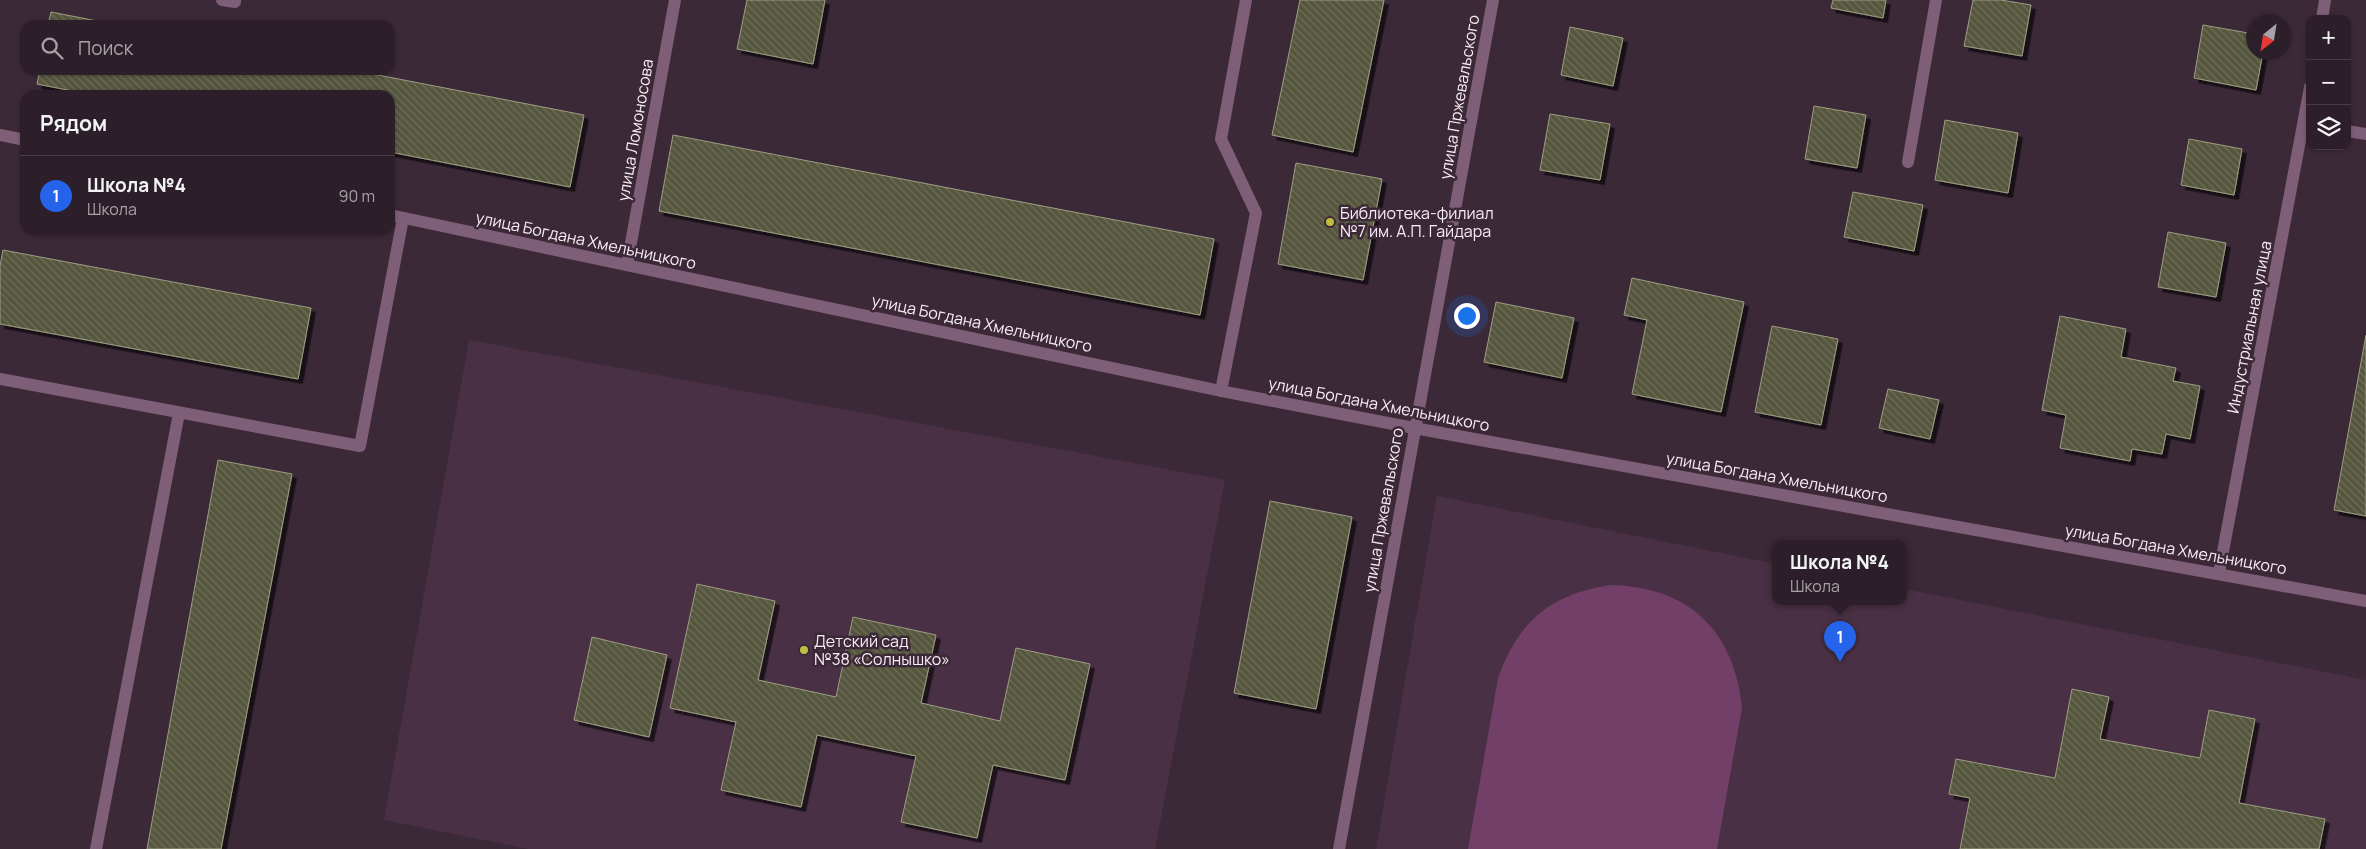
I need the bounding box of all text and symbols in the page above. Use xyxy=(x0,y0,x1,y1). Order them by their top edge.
street label: улица Пржевальского xyxy=(1434,13,1484,181)
north arrow xyxy=(2246,15,2291,60)
map controls xyxy=(2306,15,2351,150)
button: + xyxy=(2306,15,2351,60)
search box xyxy=(20,20,395,75)
icon: search xyxy=(38,34,66,62)
text: Поиск xyxy=(78,35,133,61)
street label: улица Ломоносова xyxy=(612,57,658,203)
button: − xyxy=(2306,60,2351,105)
button: layers xyxy=(2306,105,2351,150)
text: Рядом xyxy=(40,109,107,137)
text: Школа №4 xyxy=(87,172,186,198)
text: 1 xyxy=(52,185,60,207)
text: 90 m xyxy=(339,185,375,207)
text: Школа xyxy=(87,198,137,220)
place label: Библиотека-филиал №7 им. А.П. Гайдара xyxy=(1340,202,1494,242)
street label: улица Богдана Хмельницкого xyxy=(474,206,698,274)
marker: Библиотека-филиал №7 им. А.П. Гайдара xyxy=(1324,216,1336,228)
street label: Индустриальная улица xyxy=(2221,239,2277,415)
street label: улица Богдана Хмельницкого xyxy=(870,289,1094,357)
your location xyxy=(1454,303,1480,329)
street label: улица Богдана Хмельницкого xyxy=(1267,372,1491,436)
street label: улица Пржевальского xyxy=(1358,426,1408,594)
street label: улица Богдана Хмельницкого xyxy=(1664,447,1890,507)
street label: улица Богдана Хмельницкого xyxy=(2063,519,2289,579)
popup xyxy=(1772,540,1907,605)
text: Школа №4 xyxy=(1790,549,1889,575)
text: Школа xyxy=(1790,575,1840,597)
pin: 1 xyxy=(1824,621,1856,662)
place label: Детский сад №38 «Солнышко» xyxy=(814,630,950,670)
marker: Детский сад №38 «Солнышко» xyxy=(798,644,810,656)

